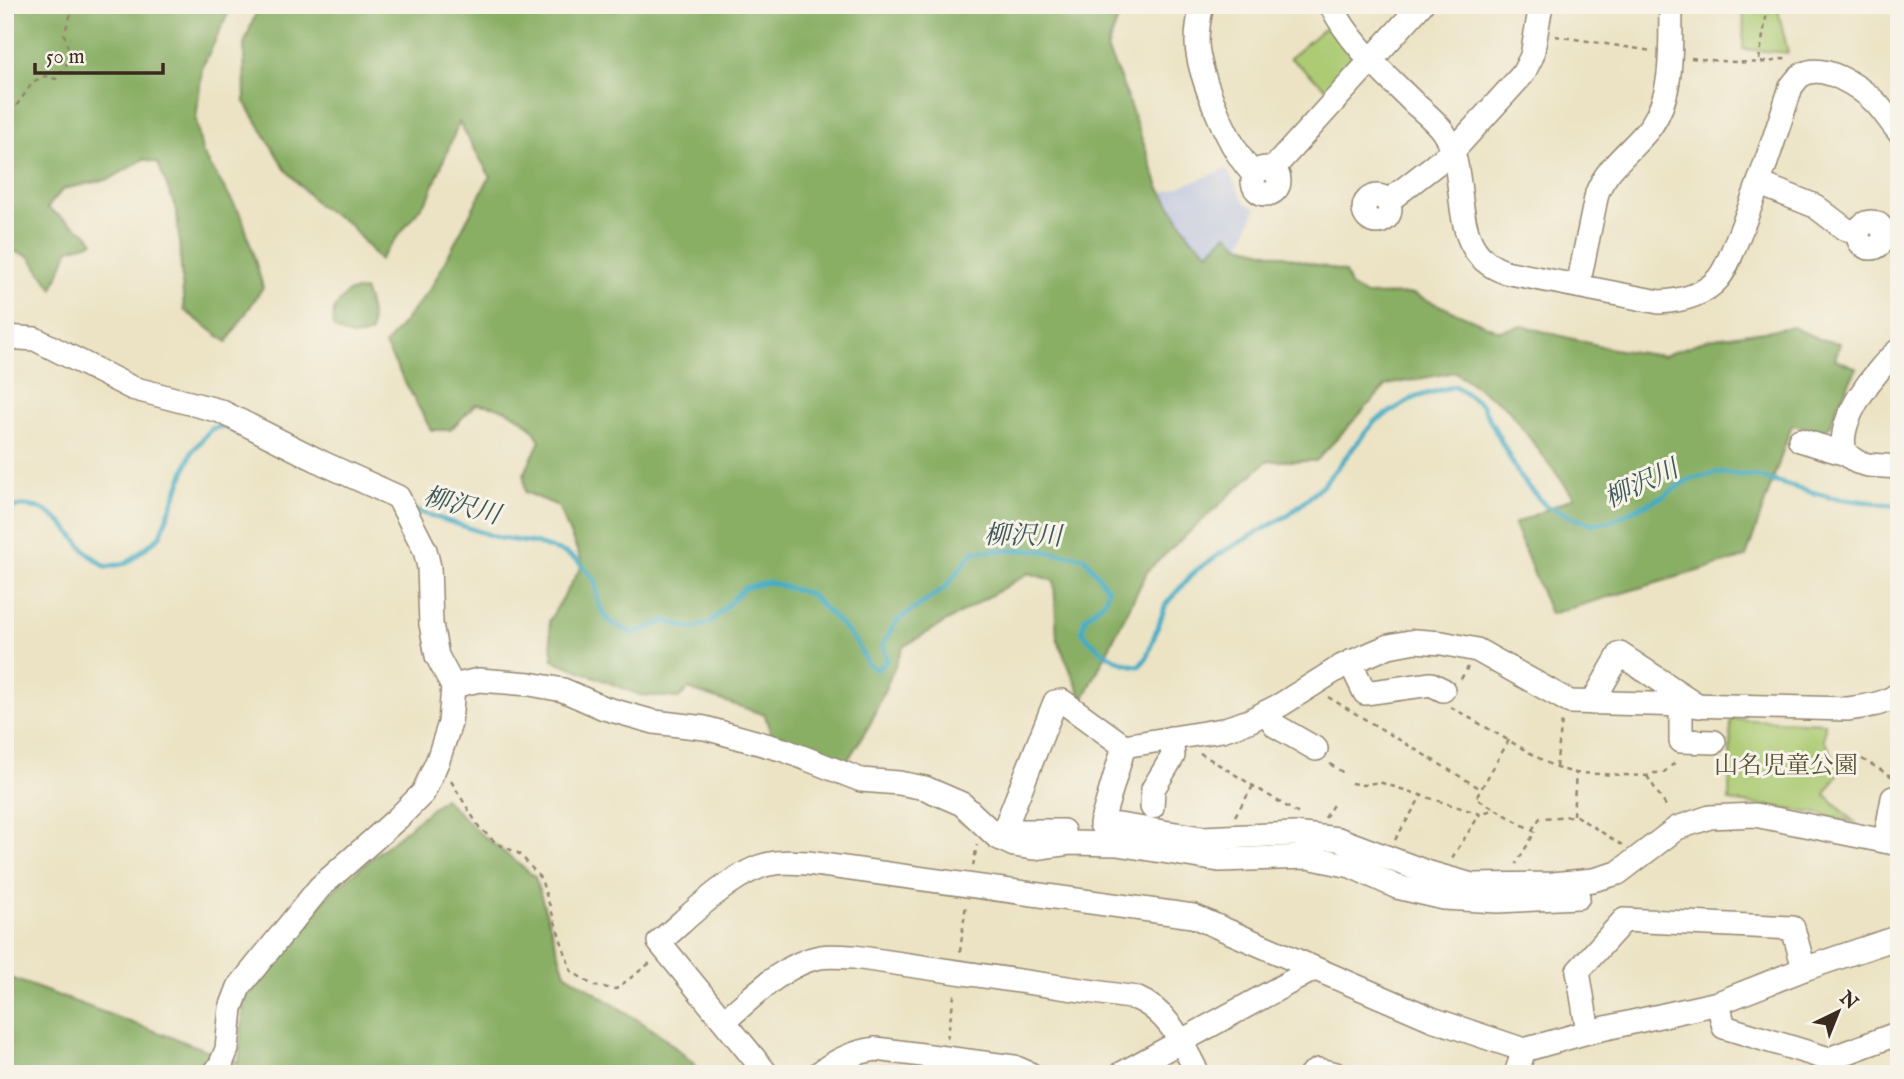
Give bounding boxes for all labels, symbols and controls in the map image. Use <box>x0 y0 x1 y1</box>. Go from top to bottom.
scale bar <box>35 32 163 76</box>
text: 50 m <box>46 44 85 71</box>
water label: 柳沢川 <box>1599 452 1687 516</box>
water label: 柳沢川 <box>420 480 506 533</box>
water label: 柳沢川 <box>984 519 1065 554</box>
park label: 山名児童公園 <box>1714 751 1858 782</box>
north arrow <box>1802 978 1872 1048</box>
text: N <box>1833 986 1863 1016</box>

